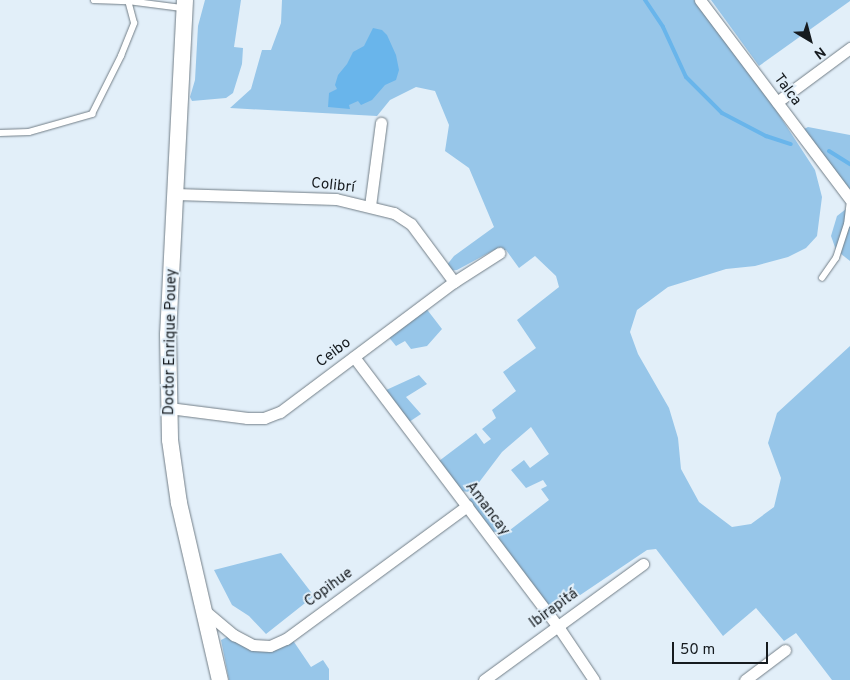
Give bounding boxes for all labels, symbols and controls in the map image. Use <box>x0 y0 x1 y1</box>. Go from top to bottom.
north arrow <box>785 15 835 65</box>
text: N <box>810 43 828 62</box>
street label: Talca <box>769 71 805 109</box>
street label: Colibrí <box>310 175 356 197</box>
street label: Doctor Enrique Pouey <box>161 269 181 415</box>
street label: Ceibo <box>313 334 355 372</box>
street label: Amancay <box>461 478 513 540</box>
street label: Copihue <box>301 564 357 612</box>
street label: Ibirapitá <box>526 585 582 633</box>
scale bar <box>675 632 771 664</box>
text: 50 m <box>680 641 715 660</box>

